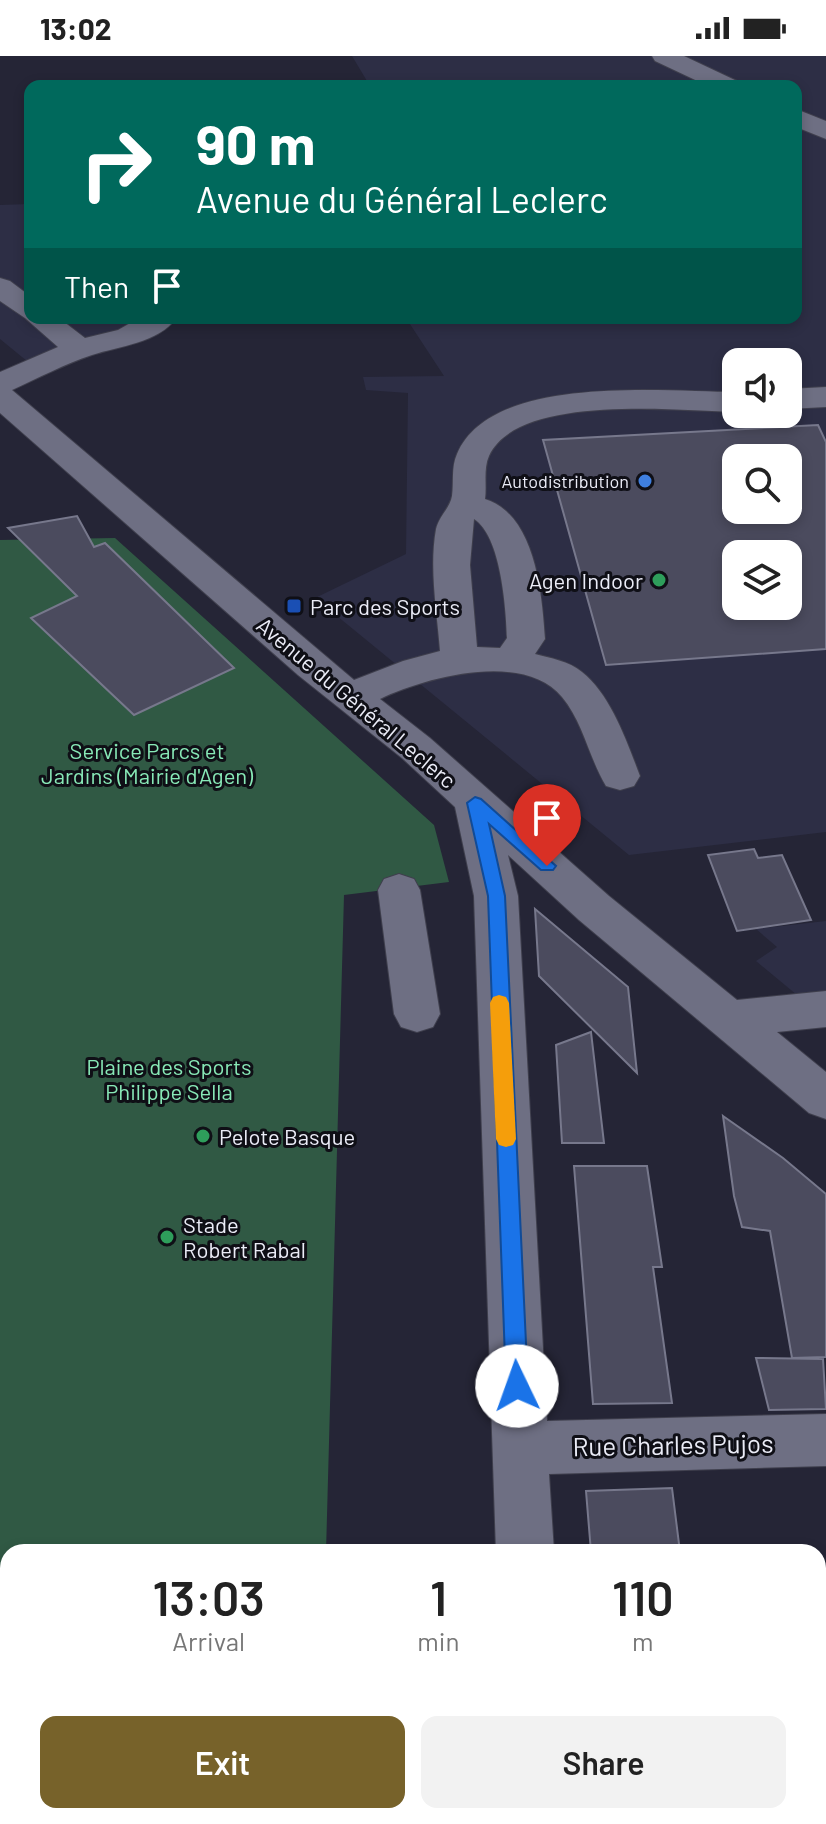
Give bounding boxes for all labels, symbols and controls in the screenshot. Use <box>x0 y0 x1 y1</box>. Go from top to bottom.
text: 13:02 <box>40 10 112 46</box>
text: 90 m <box>196 109 316 176</box>
icon: right <box>64 112 168 216</box>
text: Avenue du Général Leclerc <box>196 177 608 220</box>
icon: arrive <box>145 264 189 308</box>
text: Then <box>64 268 129 304</box>
map controls <box>722 348 802 620</box>
button: sound <box>722 348 802 428</box>
button: search <box>722 444 802 524</box>
place label: Autodistribution <box>501 470 629 492</box>
marker: Autodistribution <box>636 472 654 490</box>
button: layers <box>722 540 802 620</box>
place label: Agen Indoor <box>529 567 643 593</box>
marker: Agen Indoor <box>650 571 668 589</box>
place label: Parc des Sports <box>310 593 460 619</box>
marker: Parc des Sports <box>285 597 303 615</box>
street label: Avenue du Général Leclerc <box>252 611 462 793</box>
park label: Service Parcs et Jardins (Mairie d'Agen) <box>41 737 253 788</box>
pin <box>513 784 581 866</box>
icon: arrive <box>525 796 569 840</box>
park label: Plaine des Sports Philippe Sella <box>86 1053 252 1104</box>
place label: Pelote Basque <box>219 1123 355 1149</box>
marker: Pelote Basque <box>194 1127 212 1145</box>
place label: Stade Robert Rabal <box>183 1211 306 1262</box>
marker: Stade Robert Rabal <box>158 1228 176 1246</box>
position arrow <box>475 1344 559 1428</box>
street label: Rue Charles Pujos <box>572 1427 774 1461</box>
text: 13:03 <box>153 1568 265 1626</box>
text: 1 <box>430 1568 447 1626</box>
text: 110 <box>612 1568 673 1626</box>
text: Arrival <box>172 1625 245 1656</box>
text: min <box>417 1625 459 1656</box>
text: m <box>632 1625 653 1656</box>
button: Exit <box>40 1716 405 1808</box>
button: Share <box>421 1716 786 1808</box>

